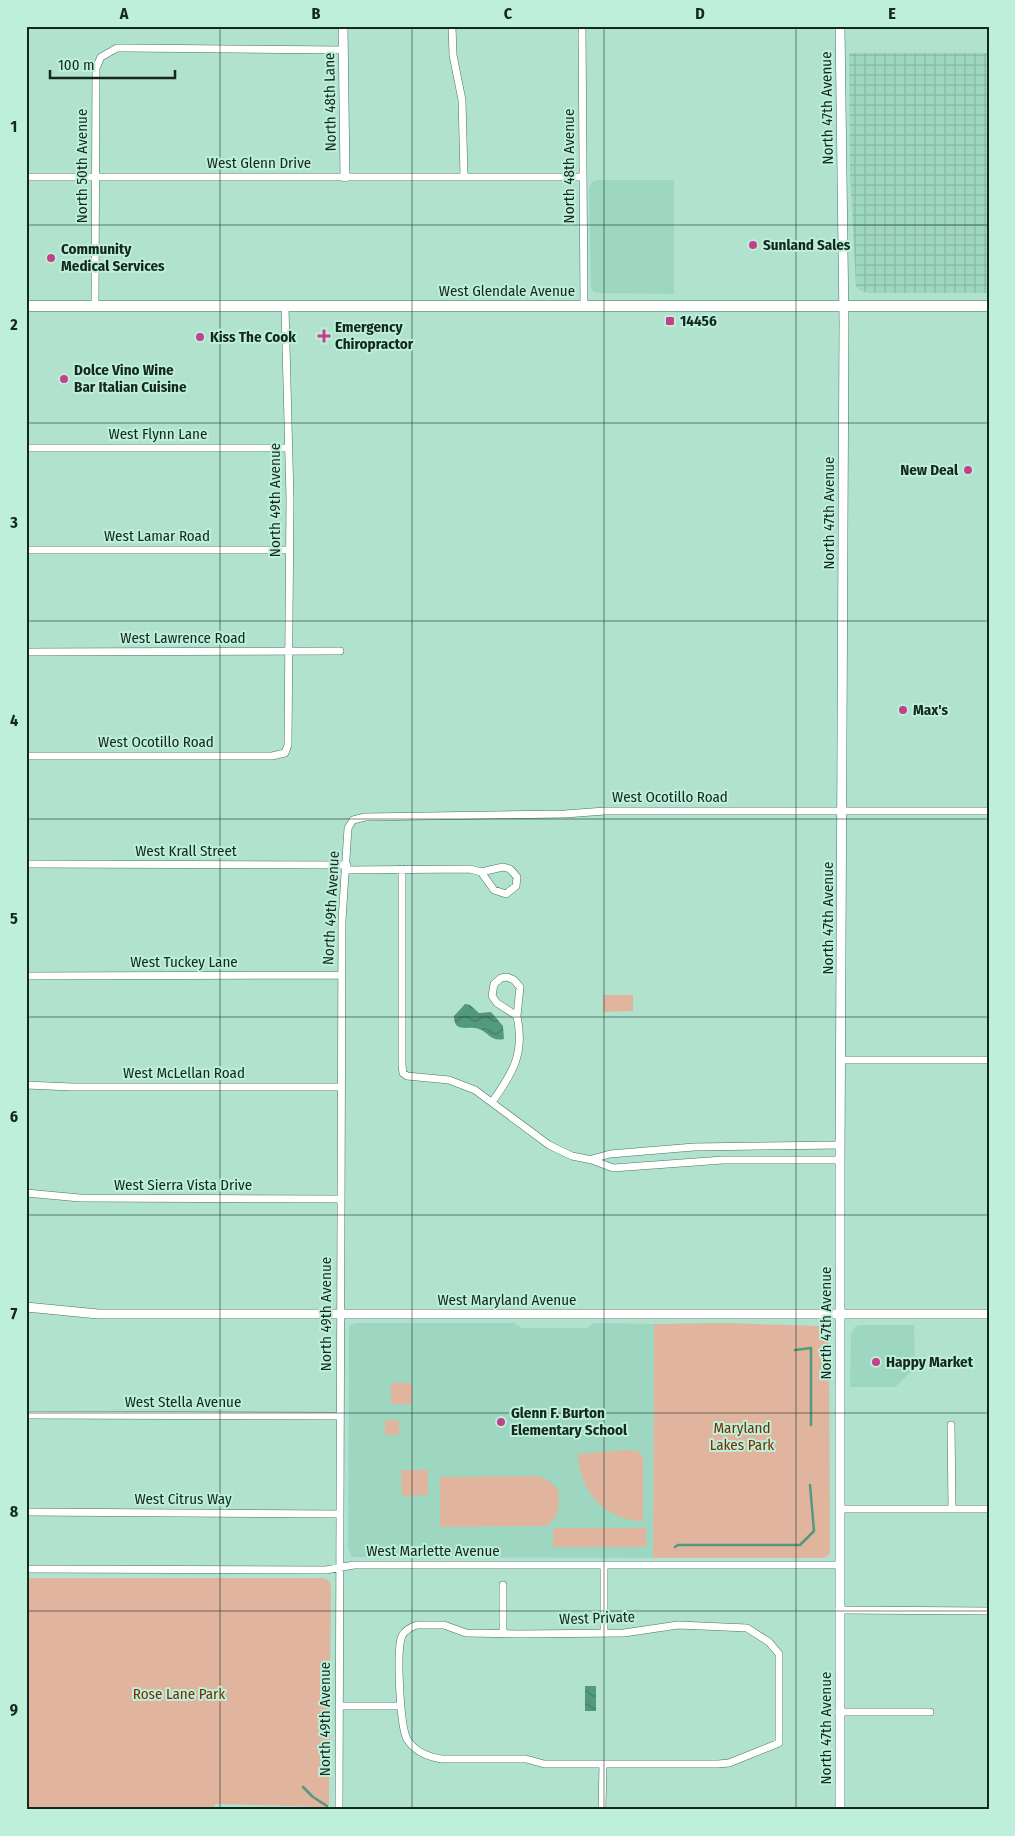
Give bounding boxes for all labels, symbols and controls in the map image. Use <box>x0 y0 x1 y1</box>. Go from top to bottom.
text: A <box>119 4 129 23</box>
text: B <box>312 4 321 23</box>
text: C <box>504 4 513 23</box>
text: D <box>695 4 705 23</box>
text: E <box>888 4 896 23</box>
scale bar <box>50 48 175 80</box>
street label: North 47th Avenue <box>817 51 837 165</box>
street label: North 48th Lane <box>320 52 340 152</box>
text: 100 m <box>58 56 95 74</box>
street label: North 50th Avenue <box>73 109 91 223</box>
street label: North 48th Avenue <box>560 109 578 223</box>
text: 1 <box>11 117 17 136</box>
street label: West Glenn Drive <box>207 154 311 172</box>
place label: Sunland Sales <box>763 236 851 254</box>
marker: Sunland Sales <box>747 239 759 251</box>
place label: Community Medical Services <box>61 240 165 275</box>
marker: Community Medical Services <box>45 252 57 264</box>
street label: West Glendale Avenue <box>439 282 575 300</box>
place label: 14456 <box>680 312 717 330</box>
text: 2 <box>9 315 18 334</box>
marker: 14456 <box>664 315 676 327</box>
place label: Emergency Chiropractor <box>335 318 414 353</box>
place label: Kiss The Cook <box>210 328 296 346</box>
marker: Emergency Chiropractor <box>317 329 331 343</box>
marker: Kiss The Cook <box>194 331 206 343</box>
place label: Dolce Vino Wine Bar Italian Cuisine <box>74 361 187 396</box>
marker: Dolce Vino Wine Bar Italian Cuisine <box>58 373 70 385</box>
street label: West Flynn Lane <box>109 425 207 443</box>
street label: North 49th Avenue <box>266 443 284 557</box>
street label: North 47th Avenue <box>820 456 838 570</box>
place label: New Deal <box>900 461 959 479</box>
marker: New Deal <box>962 464 974 476</box>
text: 3 <box>9 513 18 532</box>
street label: West Lamar Road <box>104 527 210 545</box>
street label: West Lawrence Road <box>120 629 246 647</box>
place label: Max's <box>913 701 949 719</box>
marker: Max's <box>897 704 909 716</box>
text: 4 <box>10 711 18 730</box>
street label: West Ocotillo Road <box>98 733 214 751</box>
street label: West Ocotillo Road <box>612 788 728 806</box>
street label: West Krall Street <box>135 842 237 860</box>
street label: North 49th Avenue <box>319 850 343 966</box>
street label: North 47th Avenue <box>819 861 837 975</box>
text: 5 <box>10 909 18 928</box>
street label: West Tuckey Lane <box>130 953 238 971</box>
street label: West McLellan Road <box>123 1064 245 1082</box>
text: 6 <box>10 1107 18 1126</box>
street label: West Sierra Vista Drive <box>114 1176 252 1194</box>
street label: North 49th Avenue <box>317 1257 335 1371</box>
street label: North 47th Avenue <box>817 1266 835 1380</box>
street label: West Maryland Avenue <box>437 1291 577 1309</box>
text: 7 <box>11 1304 18 1323</box>
place label: Happy Market <box>886 1353 974 1371</box>
marker: Happy Market <box>870 1356 882 1368</box>
street label: West Stella Avenue <box>125 1393 241 1411</box>
place label: Glenn F. Burton Elementary School <box>511 1404 628 1439</box>
marker: Glenn F. Burton Elementary School <box>495 1416 507 1428</box>
park label: Maryland Lakes Park <box>710 1419 774 1454</box>
street label: West Citrus Way <box>134 1490 232 1508</box>
text: 8 <box>10 1502 19 1521</box>
street label: West Marlette Avenue <box>366 1542 500 1560</box>
street label: West Private <box>559 1608 635 1628</box>
street label: North 49th Avenue <box>316 1662 334 1776</box>
street label: North 47th Avenue <box>817 1671 835 1785</box>
park label: Rose Lane Park <box>133 1685 225 1703</box>
text: 9 <box>10 1700 18 1719</box>

